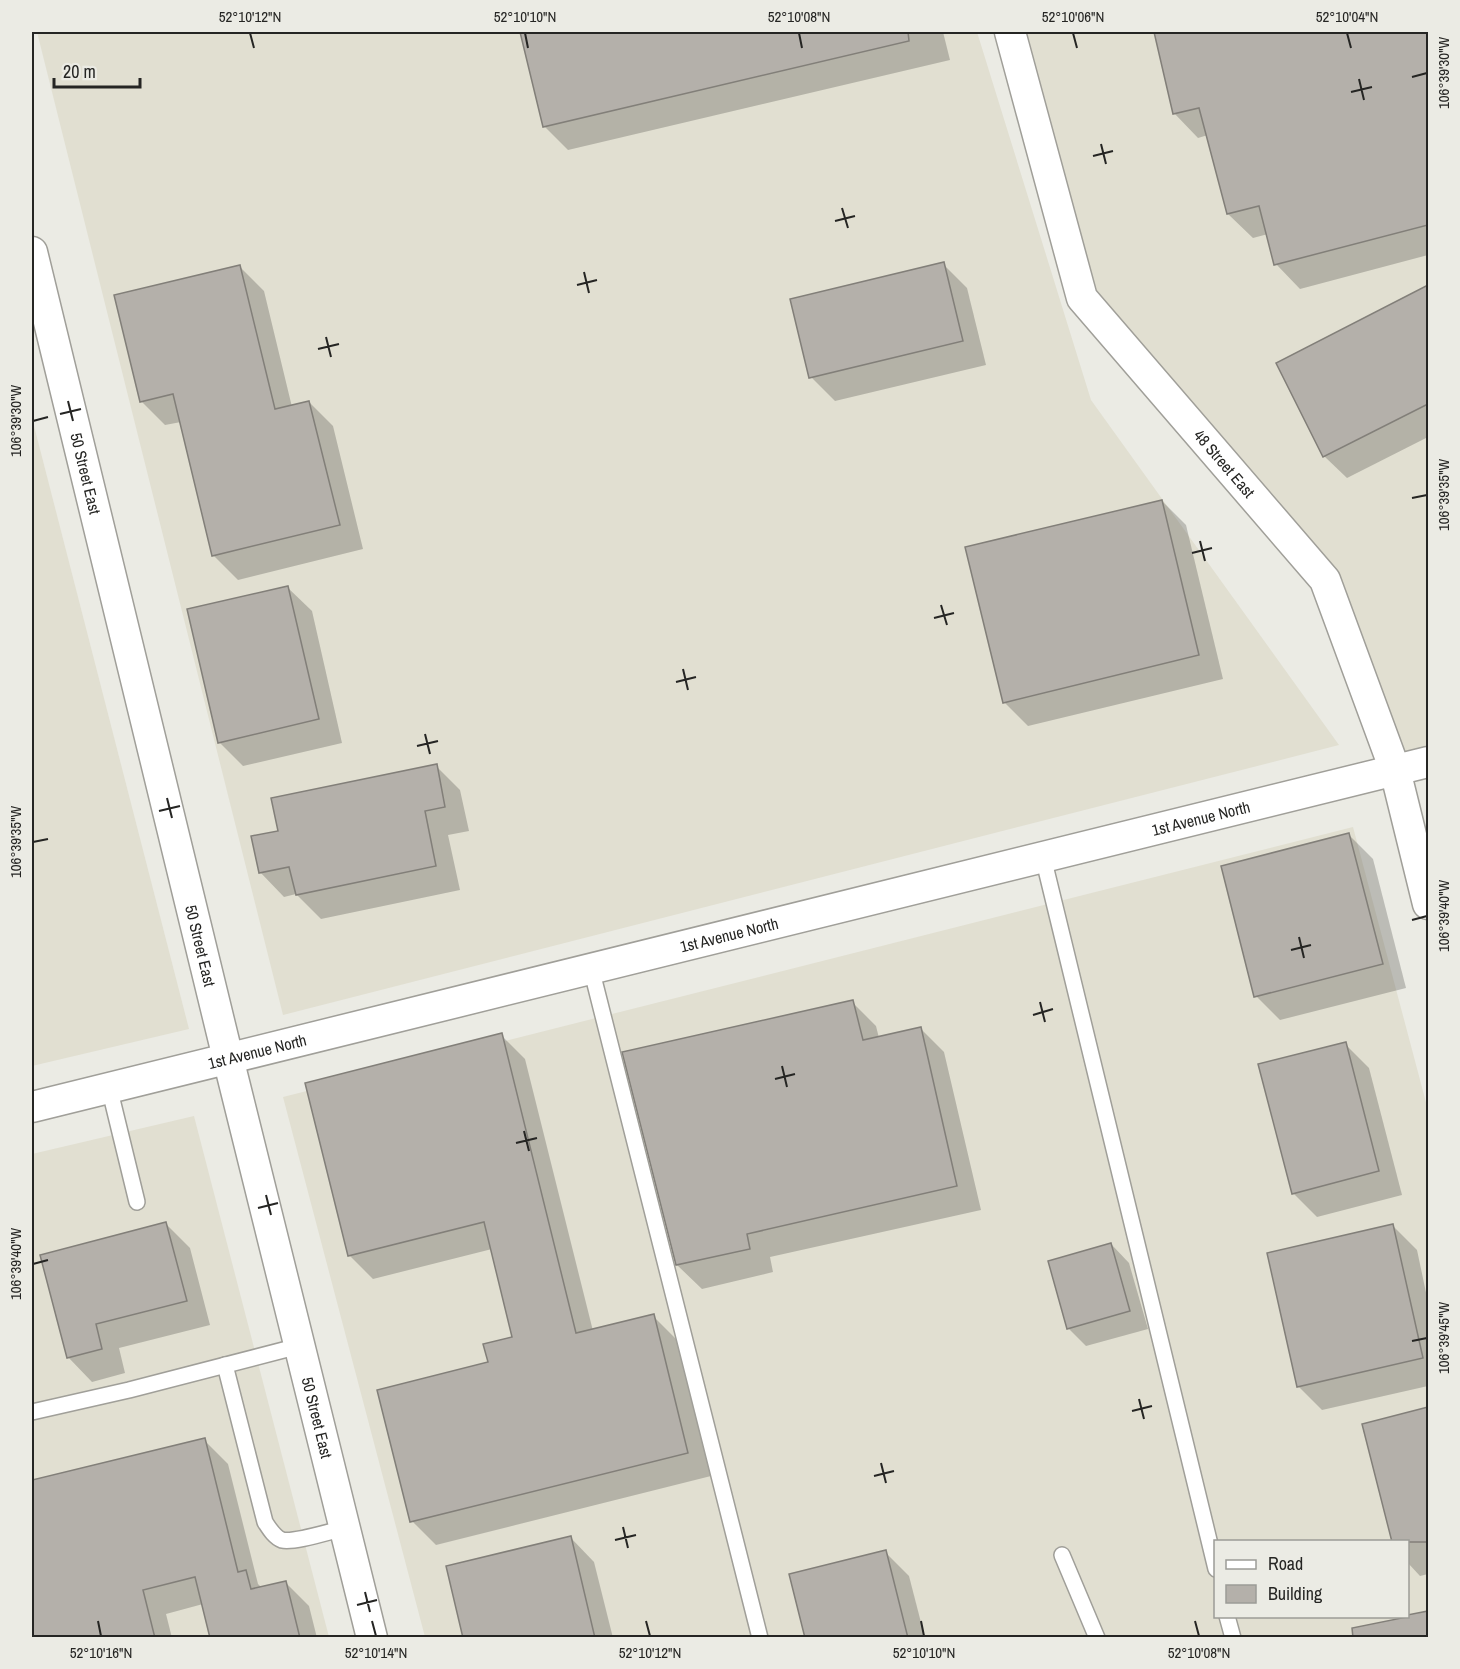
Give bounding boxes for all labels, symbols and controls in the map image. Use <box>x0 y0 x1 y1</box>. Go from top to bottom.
text: 52°10'12"N <box>219 6 281 27</box>
text: 52°10'10"N <box>494 6 556 27</box>
text: 52°10'08"N <box>768 6 830 27</box>
text: 52°10'06"N <box>1042 6 1104 27</box>
text: 52°10'04"N <box>1316 6 1378 27</box>
text: 106°39'30"W <box>1433 37 1454 109</box>
scale bar <box>54 51 140 89</box>
text: 20 m <box>63 59 96 84</box>
text: 106°39'30"W <box>5 385 26 457</box>
street label: 48 Street East <box>1189 425 1260 502</box>
street label: 50 Street East <box>65 431 106 517</box>
text: 106°39'35"W <box>1433 459 1454 531</box>
street label: 1st Avenue North <box>1149 795 1252 841</box>
text: 106°39'35"W <box>5 806 26 878</box>
text: 106°39'40"W <box>1433 880 1454 952</box>
street label: 50 Street East <box>180 903 221 989</box>
street label: 1st Avenue North <box>678 912 780 957</box>
street label: 1st Avenue North <box>206 1029 309 1074</box>
text: 106°39'40"W <box>5 1228 26 1300</box>
text: 106°39'45"W <box>1433 1302 1454 1374</box>
street label: 50 Street East <box>297 1375 338 1461</box>
legend <box>1214 1540 1409 1618</box>
text: Road <box>1268 1551 1303 1576</box>
text: Building <box>1268 1581 1323 1606</box>
text: 52°10'16"N <box>70 1642 132 1663</box>
text: 52°10'14"N <box>345 1642 407 1663</box>
text: 52°10'12"N <box>619 1642 681 1663</box>
text: 52°10'10"N <box>893 1642 955 1663</box>
text: 52°10'08"N <box>1168 1642 1230 1663</box>

